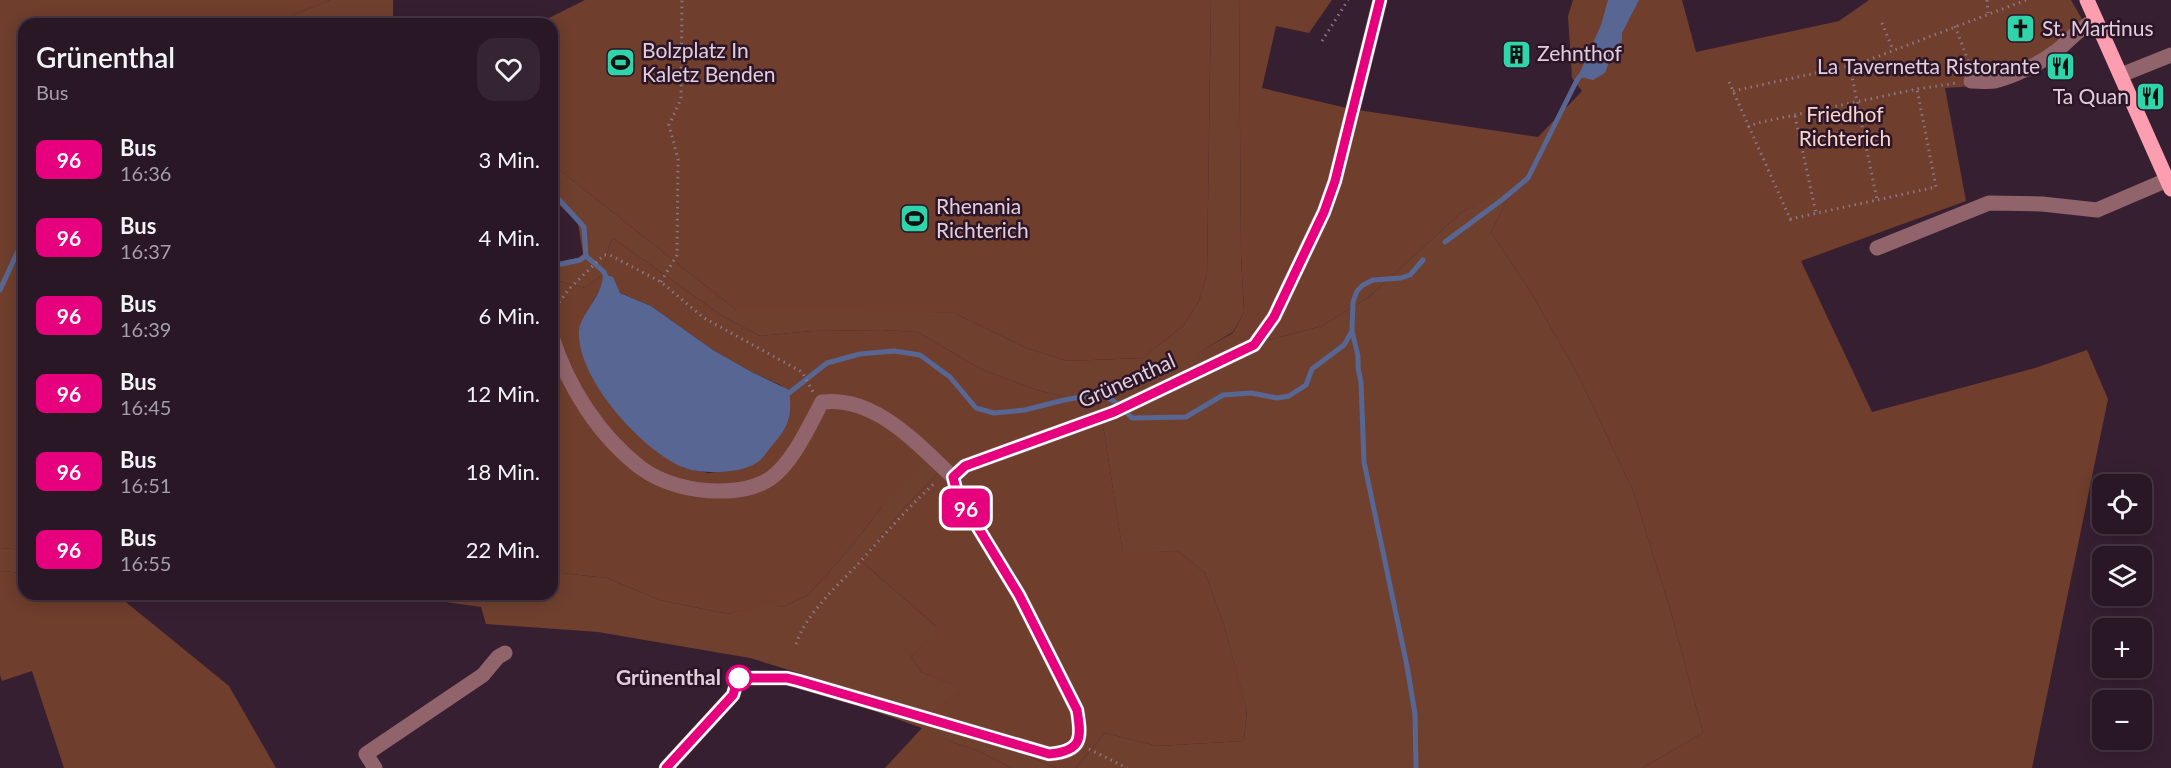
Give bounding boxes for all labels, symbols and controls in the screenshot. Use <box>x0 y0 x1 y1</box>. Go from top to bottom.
church icon: St. Martinus <box>2005 13 2037 45</box>
place label: St. Martinus <box>2042 15 2154 40</box>
place label: Bolzplatz In Kaletz Benden <box>642 37 775 86</box>
button: heart <box>477 38 540 101</box>
building icon: Zehnthof <box>1500 38 1532 70</box>
text: Grünenthal <box>36 40 175 74</box>
place label: Zehnthof <box>1537 40 1622 65</box>
sports icon: Bolzplatz In Kaletz Benden <box>605 47 637 79</box>
restaurant icon: La Tavernetta Ristorante <box>2045 51 2077 83</box>
place label: La Tavernetta Ristorante <box>1817 53 2040 78</box>
text: Bus <box>36 80 69 104</box>
restaurant icon: Ta Quan <box>2134 81 2166 113</box>
place label: Ta Quan <box>2053 83 2129 108</box>
park label: Friedhof Richterich <box>1799 101 1891 150</box>
text: Bus <box>120 134 156 161</box>
text: 3 Min. <box>479 146 540 173</box>
text: 96 <box>57 147 81 172</box>
text: 16:36 <box>120 161 171 185</box>
place label: Rhenania Richterich <box>936 193 1029 242</box>
sports icon: Rhenania Richterich <box>899 203 931 235</box>
text: Bus <box>120 212 156 239</box>
text: 4 Min. <box>479 224 540 251</box>
text: 96 <box>57 225 81 250</box>
text: 16:37 <box>120 239 171 263</box>
text: Bus <box>120 290 156 317</box>
text: 6 Min. <box>479 302 540 329</box>
text: 96 <box>57 303 81 328</box>
text: 16:39 <box>120 317 171 341</box>
street label: Grünenthal <box>1074 347 1179 412</box>
text: Bus <box>120 368 156 395</box>
text: 12 Min. <box>466 380 540 407</box>
text: 96 <box>57 381 81 406</box>
text: 16:45 <box>120 395 171 419</box>
text: Bus <box>120 446 156 473</box>
text: 18 Min. <box>466 458 540 485</box>
text: 96 <box>57 459 81 484</box>
text: 16:51 <box>120 473 171 497</box>
map controls <box>2092 474 2152 750</box>
button: locate <box>2092 474 2152 534</box>
line badge: 96 <box>939 488 993 528</box>
text: 96 <box>954 496 978 521</box>
text: Bus <box>120 524 156 551</box>
text: 22 Min. <box>466 536 540 563</box>
text: 96 <box>57 537 81 562</box>
button: layers <box>2092 546 2152 606</box>
text: 16:55 <box>120 551 171 575</box>
button: + <box>2092 618 2152 678</box>
place label: Grünenthal <box>616 664 721 689</box>
marker: Grünenthal <box>726 665 752 691</box>
button: − <box>2092 690 2152 750</box>

